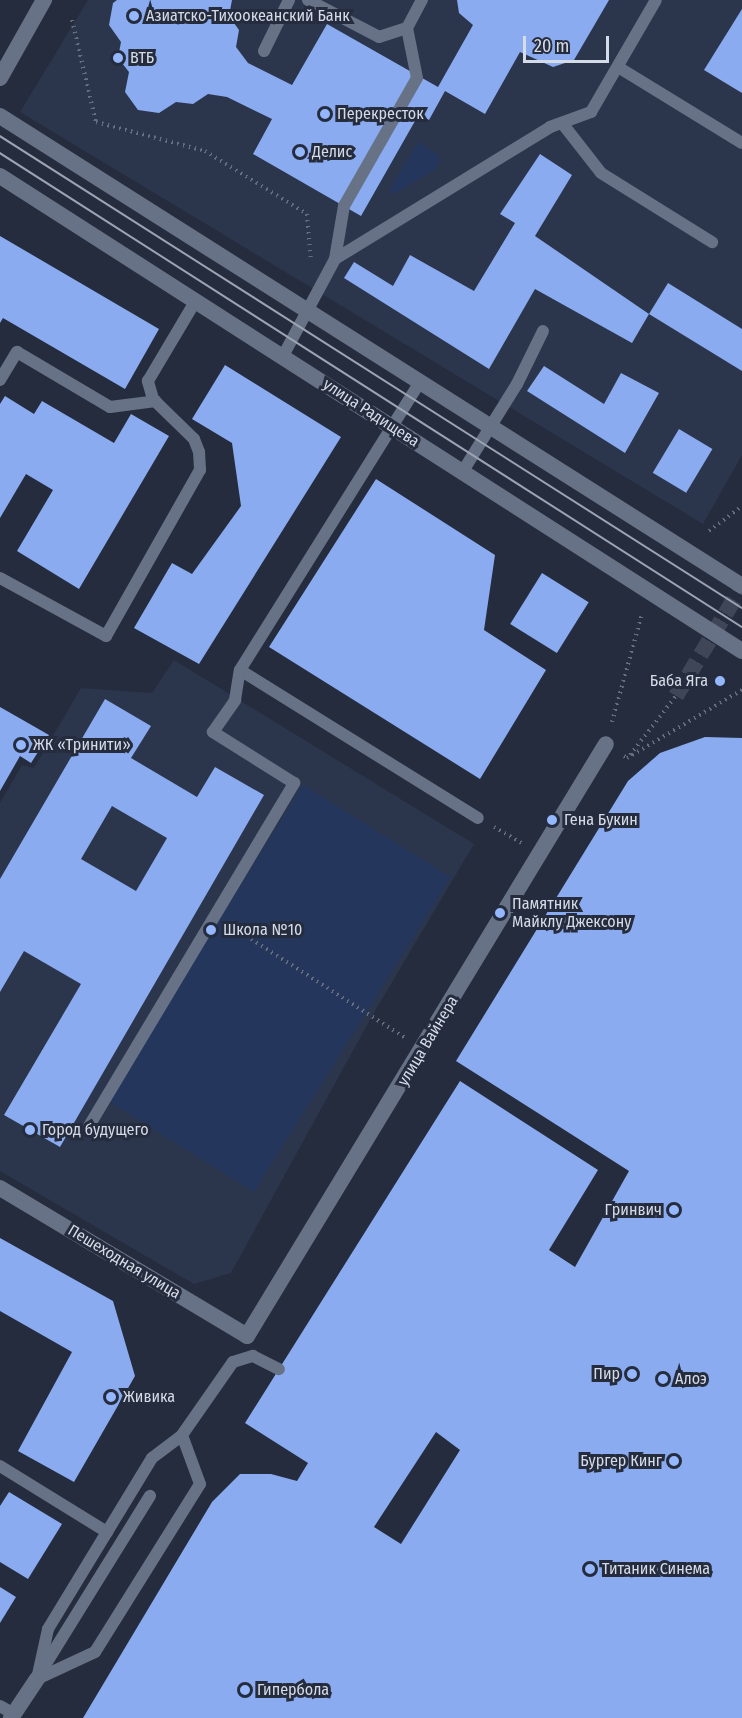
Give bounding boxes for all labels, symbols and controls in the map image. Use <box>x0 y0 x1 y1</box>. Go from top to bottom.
place label: Азиатско-Тихоокеанский Банк <box>146 6 350 26</box>
marker: Азиатско-Тихоокеанский Банк <box>127 9 141 23</box>
scale bar <box>526 24 612 62</box>
text: 20 m <box>534 35 569 57</box>
place label: ВТБ <box>130 48 154 68</box>
marker: ВТБ <box>111 51 125 65</box>
place label: Перекресток <box>337 104 424 124</box>
marker: Перекресток <box>318 107 332 121</box>
place label: Делис <box>312 142 352 162</box>
marker: Делис <box>293 145 307 159</box>
street label: улица Радищева <box>319 375 423 451</box>
place label: Баба Яга <box>650 671 708 691</box>
marker: Баба Яга <box>713 674 727 688</box>
place label: ЖК «Тринити» <box>33 735 131 755</box>
marker: ЖК «Тринити» <box>14 738 28 752</box>
place label: Гена Букин <box>564 810 638 830</box>
marker: Гена Букин <box>545 813 559 827</box>
place label: Памятник Майклу Джексону <box>512 894 631 932</box>
marker: Памятник Майклу Джексону <box>493 906 507 920</box>
place label: Школа №10 <box>223 920 302 940</box>
marker: Школа №10 <box>204 923 218 937</box>
street label: улица Вайнера <box>394 992 462 1090</box>
place label: Город будущего <box>42 1120 149 1140</box>
marker: Город будущего <box>23 1123 37 1137</box>
place label: Гринвич <box>604 1200 662 1220</box>
marker: Гринвич <box>667 1203 681 1217</box>
street label: Пешеходная улица <box>64 1221 184 1303</box>
place label: Пир <box>593 1364 620 1384</box>
marker: Пир <box>625 1367 639 1381</box>
place label: Алоэ <box>675 1369 707 1389</box>
marker: Алоэ <box>656 1372 670 1386</box>
place label: Живика <box>123 1387 175 1407</box>
marker: Живика <box>104 1390 118 1404</box>
place label: Бургер Кинг <box>580 1451 662 1471</box>
marker: Бургер Кинг <box>667 1454 681 1468</box>
place label: Титаник Синема <box>602 1559 710 1579</box>
marker: Титаник Синема <box>583 1562 597 1576</box>
place label: Гипербола <box>257 1680 329 1700</box>
marker: Гипербола <box>238 1683 252 1697</box>

